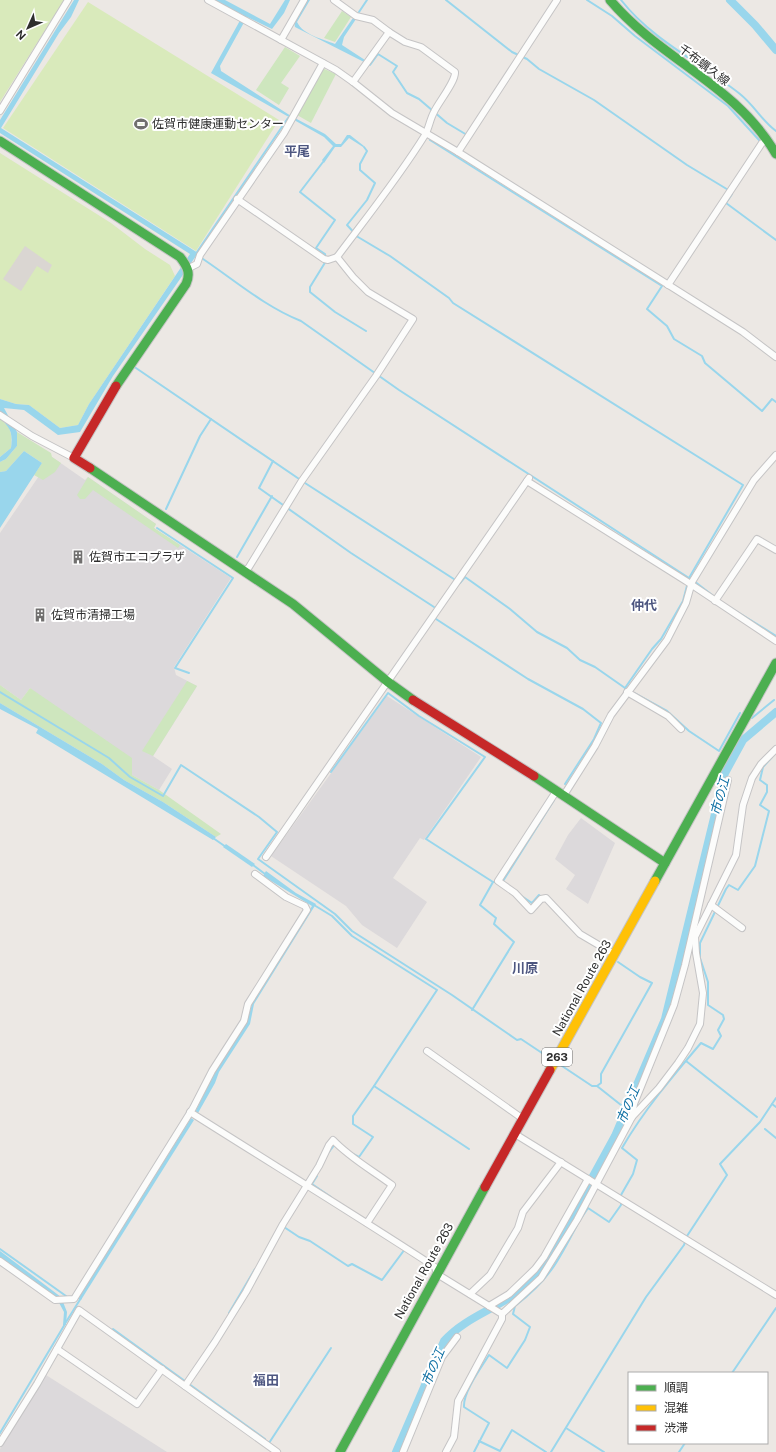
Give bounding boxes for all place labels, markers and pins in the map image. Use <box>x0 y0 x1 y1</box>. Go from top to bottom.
sports icon: 佐賀市健康運動センター <box>133 116 149 132</box>
place label: 佐賀市健康運動センター <box>152 117 284 131</box>
building icon: 佐賀市エコプラザ <box>70 549 86 565</box>
place label: 佐賀市エコプラザ <box>89 550 185 564</box>
building icon: 佐賀市清掃工場 <box>32 607 48 623</box>
place label: 佐賀市清掃工場 <box>51 608 135 622</box>

